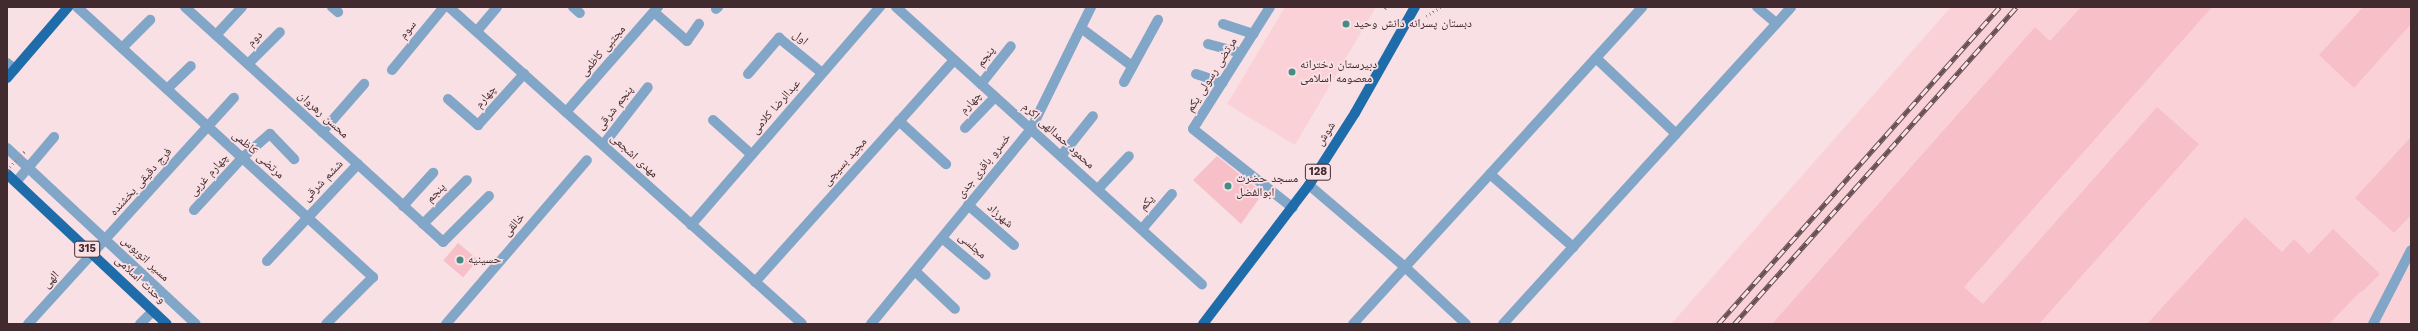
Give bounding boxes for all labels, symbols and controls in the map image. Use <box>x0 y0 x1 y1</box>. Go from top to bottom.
place label: دبستان پسرانه دانش وحید <box>1354 17 1472 31</box>
street label: سوم <box>396 18 420 42</box>
marker: دبستان پسرانه دانش وحید <box>1341 19 1351 29</box>
street label: مجتبی کاظمی <box>577 23 629 79</box>
street label: اول <box>789 27 811 49</box>
street label: دوم <box>244 28 266 50</box>
street label: مرتضی رسولی یکم <box>1183 35 1241 115</box>
street label: پنجم <box>974 44 998 70</box>
place label: دبیرستان دخترانه معصومه اسلامی <box>1300 58 1377 86</box>
marker: دبیرستان دخترانه معصومه اسلامی <box>1287 67 1297 77</box>
street label: عبدالرضا کلامی <box>748 77 804 137</box>
street label: چهارم <box>472 83 500 111</box>
street label: پنجم شرقی <box>593 83 637 133</box>
street label: محسن رهروان <box>295 88 351 142</box>
street label: چهارم <box>957 89 985 117</box>
street label: محمود حمدالهی اکرم <box>1019 100 1097 172</box>
street label: شوش <box>1313 119 1339 149</box>
street label: مرتضی کاظمی <box>229 128 287 182</box>
street label: مهدی اشجعی <box>607 131 661 181</box>
street label: خسرو باقری جدی <box>954 131 1014 201</box>
street label: مجید بسیجی <box>820 135 870 189</box>
street label: فرج دقیقی بخشنده <box>107 145 175 219</box>
street label: چهارم غربی <box>186 151 232 199</box>
street label: ششم شرقی <box>300 157 346 205</box>
road number: 128 <box>1304 163 1332 181</box>
place label: مسجد حضرت ابوالفضل <box>1236 172 1298 200</box>
street label: پنجم <box>423 180 449 206</box>
marker: مسجد حضرت ابوالفضل <box>1223 181 1233 191</box>
street label: یکم <box>1136 192 1158 214</box>
street label: شهرزاد <box>984 201 1016 231</box>
street label: خالقی <box>500 210 528 240</box>
street label: مجلسی <box>955 230 989 262</box>
street label: مسیر اتوبوس <box>118 233 172 285</box>
road number: 315 <box>74 240 100 258</box>
street label: وحدت اسلامی <box>112 253 168 307</box>
place label: حسینیه <box>468 253 501 267</box>
marker: حسینیه <box>455 255 465 265</box>
street label: الهی <box>40 268 62 292</box>

